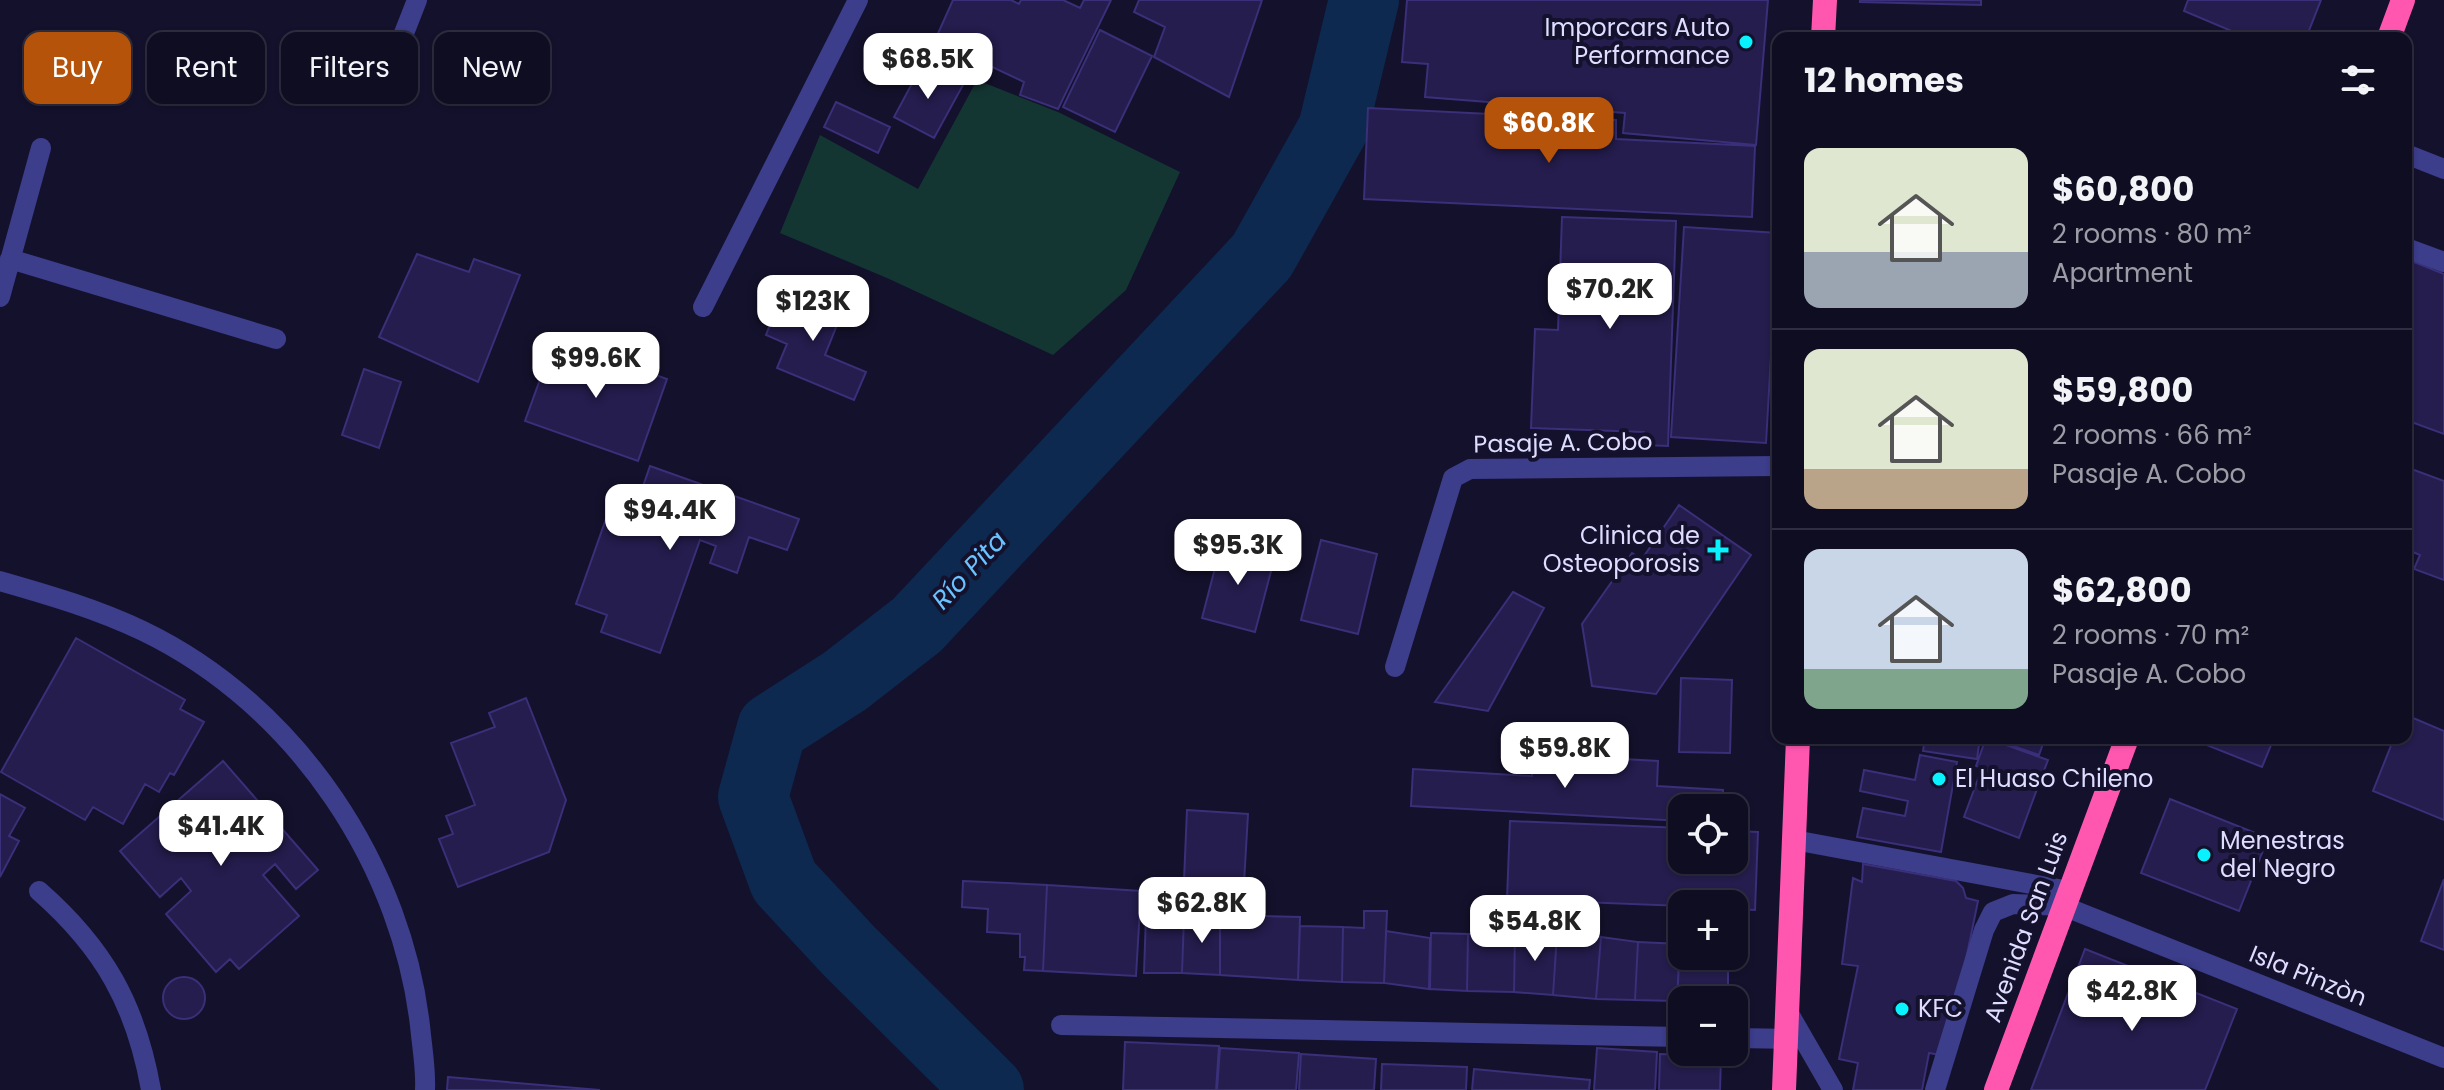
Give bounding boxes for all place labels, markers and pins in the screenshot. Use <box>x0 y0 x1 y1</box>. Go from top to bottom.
place label: Imporcars Auto Performance <box>1545 11 1730 72</box>
pin: $68.5K <box>863 33 993 101</box>
marker: Imporcars Auto Performance <box>1737 33 1755 51</box>
pin: $60.8K <box>1484 97 1614 165</box>
pin: $70.2K <box>1545 263 1675 331</box>
pin: $123K <box>757 275 869 343</box>
pin: $99.6K <box>531 332 661 400</box>
pin: $94.4K <box>605 484 735 552</box>
pin: $95.3K <box>1173 519 1303 587</box>
place label: Clinica de Osteoporosis <box>1543 519 1700 580</box>
marker: Clinica de Osteoporosis <box>1707 539 1729 561</box>
pin: $59.8K <box>1500 722 1630 790</box>
place label: El Huaso Chileno <box>1955 762 2153 795</box>
marker: El Huaso Chileno <box>1930 770 1948 788</box>
pin: $41.4K <box>156 800 286 868</box>
place label: Menestras del Negro <box>2220 824 2345 885</box>
marker: Menestras del Negro <box>2195 846 2213 864</box>
pin: $62.8K <box>1137 877 1267 945</box>
pin: $54.8K <box>1470 895 1600 963</box>
pin: $42.8K <box>2067 965 2197 1033</box>
place label: KFC <box>1918 992 1963 1025</box>
marker: KFC <box>1893 1000 1911 1018</box>

